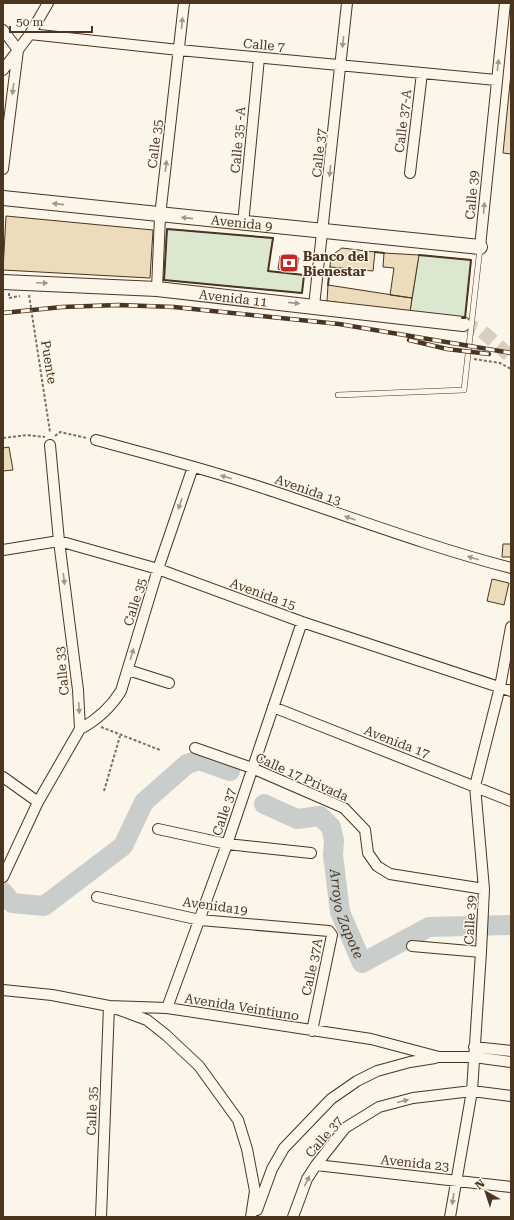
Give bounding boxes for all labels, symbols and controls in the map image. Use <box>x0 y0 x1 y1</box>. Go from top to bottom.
scale bar <box>10 8 92 34</box>
text: 50 m <box>16 15 43 29</box>
one-way arrow <box>179 17 185 29</box>
street label: Calle 7 <box>242 36 286 54</box>
one-way arrow <box>340 36 347 48</box>
one-way arrow <box>494 59 501 71</box>
one-way arrow <box>10 83 16 95</box>
street label: Calle 37-A <box>392 88 414 154</box>
street label: Calle 35 -A <box>228 106 248 174</box>
street label: Calle 35 <box>145 119 165 169</box>
street label: Calle 37 <box>309 128 329 178</box>
one-way arrow <box>163 160 169 172</box>
one-way arrow <box>327 165 333 177</box>
street label: Calle 39 <box>462 170 482 220</box>
one-way arrow <box>52 201 64 208</box>
one-way arrow <box>480 202 487 214</box>
street label: Avenida 9 <box>210 212 273 233</box>
one-way arrow <box>181 215 193 222</box>
place label: Banco del Bienestar <box>303 249 369 279</box>
bank icon: Banco del Bienestar <box>278 252 300 274</box>
one-way arrow <box>36 280 48 287</box>
street label: Avenida 11 <box>198 286 268 309</box>
one-way arrow <box>288 300 300 307</box>
street label: Puente <box>38 339 60 385</box>
street label: Avenida 13 <box>273 472 343 508</box>
one-way arrow <box>220 474 232 480</box>
one-way arrow <box>177 499 183 511</box>
one-way arrow <box>343 514 355 520</box>
one-way arrow <box>467 555 479 561</box>
one-way arrow <box>61 573 67 585</box>
street label: Avenida 15 <box>228 575 298 613</box>
street label: Calle 35 <box>121 576 149 628</box>
street label: Calle 33 <box>52 646 72 696</box>
one-way arrow <box>129 648 135 660</box>
one-way arrow <box>76 702 82 715</box>
street label: Avenida 17 <box>362 723 432 761</box>
street label: Calle 17 Privada <box>253 750 351 804</box>
street label: Calle 37 <box>209 786 239 838</box>
water label: Arroyo Zapote <box>327 867 367 961</box>
street label: Avenida19 <box>181 894 249 918</box>
street label: Calle 39 <box>461 895 479 945</box>
street label: Calle 37A <box>299 937 325 997</box>
street label: Avenida Veintiuno <box>184 991 300 1023</box>
street label: Calle 35 <box>84 1086 100 1136</box>
one-way arrow <box>397 1097 409 1103</box>
street label: Calle 37 <box>302 1113 346 1161</box>
street label: Avenida 23 <box>380 1152 450 1174</box>
north arrow <box>466 1172 506 1212</box>
one-way arrow <box>304 1175 310 1186</box>
text: N <box>473 1177 488 1192</box>
one-way arrow <box>450 1193 456 1205</box>

